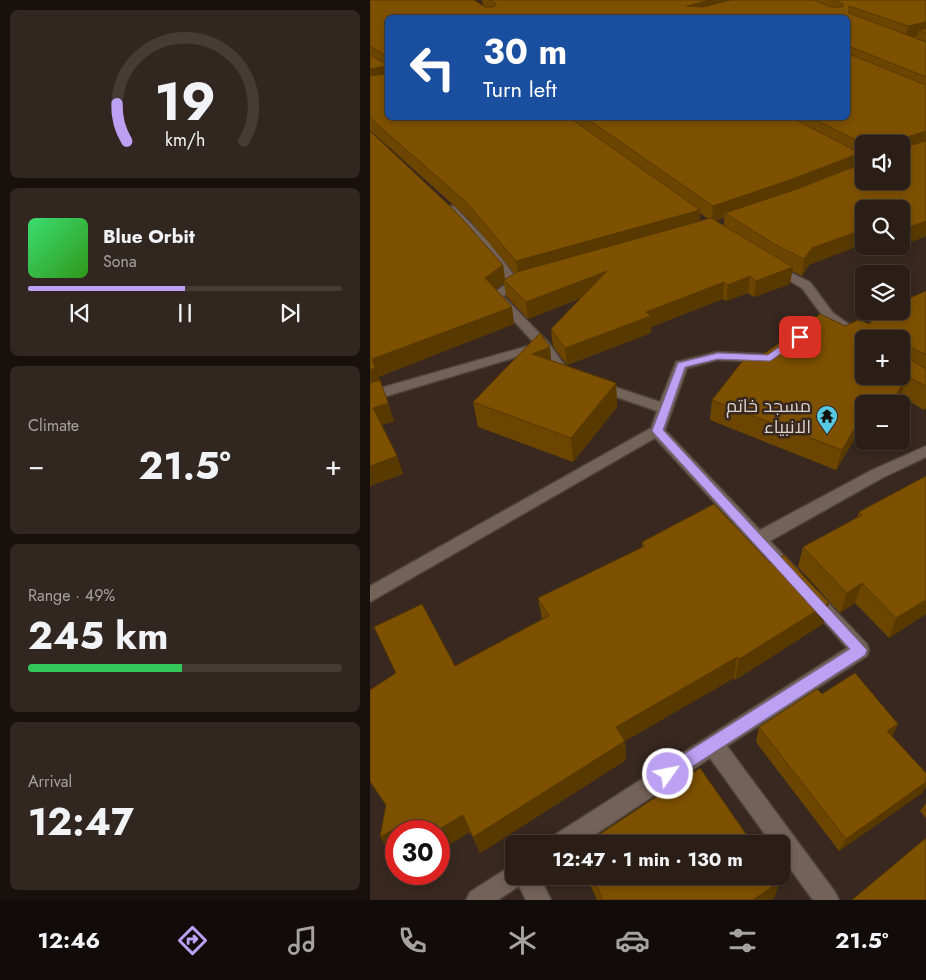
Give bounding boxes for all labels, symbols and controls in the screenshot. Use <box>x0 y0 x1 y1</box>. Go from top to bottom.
text: 30 m <box>483 27 567 77</box>
icon: left <box>400 35 465 100</box>
text: 19 <box>154 64 216 140</box>
text: Turn left <box>483 73 557 105</box>
text: km/h <box>165 127 205 153</box>
map controls <box>855 135 910 450</box>
button: sound <box>855 135 910 190</box>
button: search <box>855 200 910 255</box>
text: Blue Orbit <box>103 223 195 250</box>
text: Sona <box>103 250 137 273</box>
button: layers <box>855 265 910 320</box>
icon: previous <box>66 299 94 327</box>
icon: pause <box>171 299 199 327</box>
icon: next <box>276 299 304 327</box>
pin <box>779 316 821 358</box>
icon: arrive <box>786 323 814 351</box>
button: + <box>855 330 910 385</box>
place label: مسجد خاتم الانبياء <box>726 393 811 440</box>
button: − <box>855 395 910 450</box>
temple icon: مسجد خاتم الانبياء <box>815 404 839 435</box>
text: Climate <box>28 414 79 437</box>
text: 21.5° <box>138 438 231 493</box>
text: − <box>28 445 45 486</box>
text: + <box>325 445 342 486</box>
text: Range · 49% <box>28 584 115 607</box>
text: 245 km <box>28 608 168 663</box>
position arrow <box>641 747 693 799</box>
text: Arrival <box>28 770 72 793</box>
text: 12:47 <box>28 794 134 849</box>
speed limit sign: 30 <box>385 820 450 885</box>
text: 12:47 · 1 min · 130 m <box>552 846 743 873</box>
icon: directions <box>175 923 210 958</box>
icon: music <box>285 923 320 958</box>
icon: phone <box>395 923 430 958</box>
icon: climate <box>505 923 540 958</box>
icon: car <box>615 923 650 958</box>
icon: filters <box>725 923 760 958</box>
text: 12:46 <box>37 924 100 956</box>
text: 21.5° <box>835 924 889 956</box>

